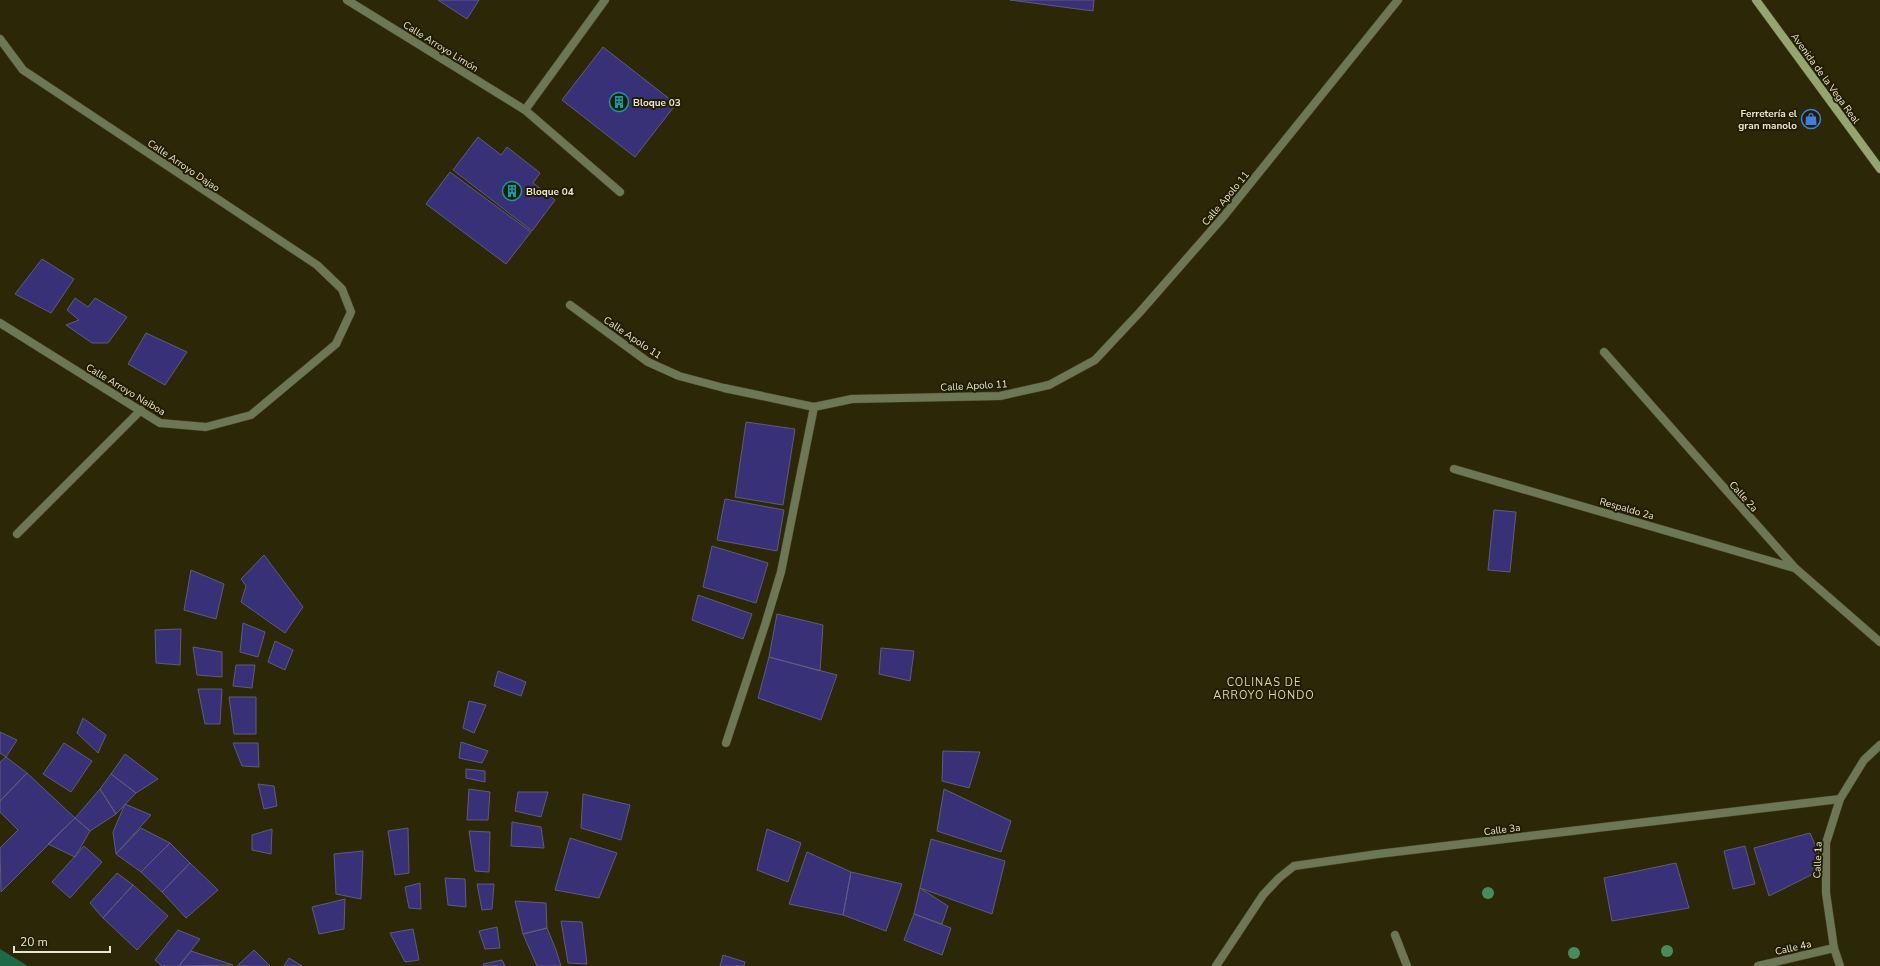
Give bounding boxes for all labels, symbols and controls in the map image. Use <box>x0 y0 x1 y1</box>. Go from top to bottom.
street label: Calle Arroyo Limón <box>400 18 481 76</box>
street label: Avenida de la Vega Real <box>1787 30 1863 127</box>
building icon: Bloque 03 <box>608 91 630 113</box>
place label: Bloque 03 <box>633 96 681 110</box>
place label: Ferretería el gran manolo <box>1738 107 1798 133</box>
shop icon: Ferretería el gran manolo <box>1800 108 1822 130</box>
street label: Calle Arroyo Dajao <box>144 136 223 196</box>
street label: Calle Apolo 11 <box>1199 168 1253 229</box>
building icon: Bloque 04 <box>501 180 523 202</box>
place label: Bloque 04 <box>526 185 574 199</box>
street label: Calle Apolo 11 <box>601 313 664 362</box>
street label: Calle Arroyo Naiboa <box>83 361 168 419</box>
street label: Calle Apolo 11 <box>940 377 1008 395</box>
street label: Calle 2a <box>1726 478 1761 515</box>
street label: Respaldo 2a <box>1598 495 1656 523</box>
district label: COLINAS DE ARROYO HONDO <box>1213 675 1315 703</box>
street label: Calle 3a <box>1483 821 1521 839</box>
street label: Calle 1a <box>1810 841 1826 879</box>
scale bar <box>14 928 110 954</box>
text: 20 m <box>20 934 48 950</box>
street label: Calle 4a <box>1774 937 1813 959</box>

